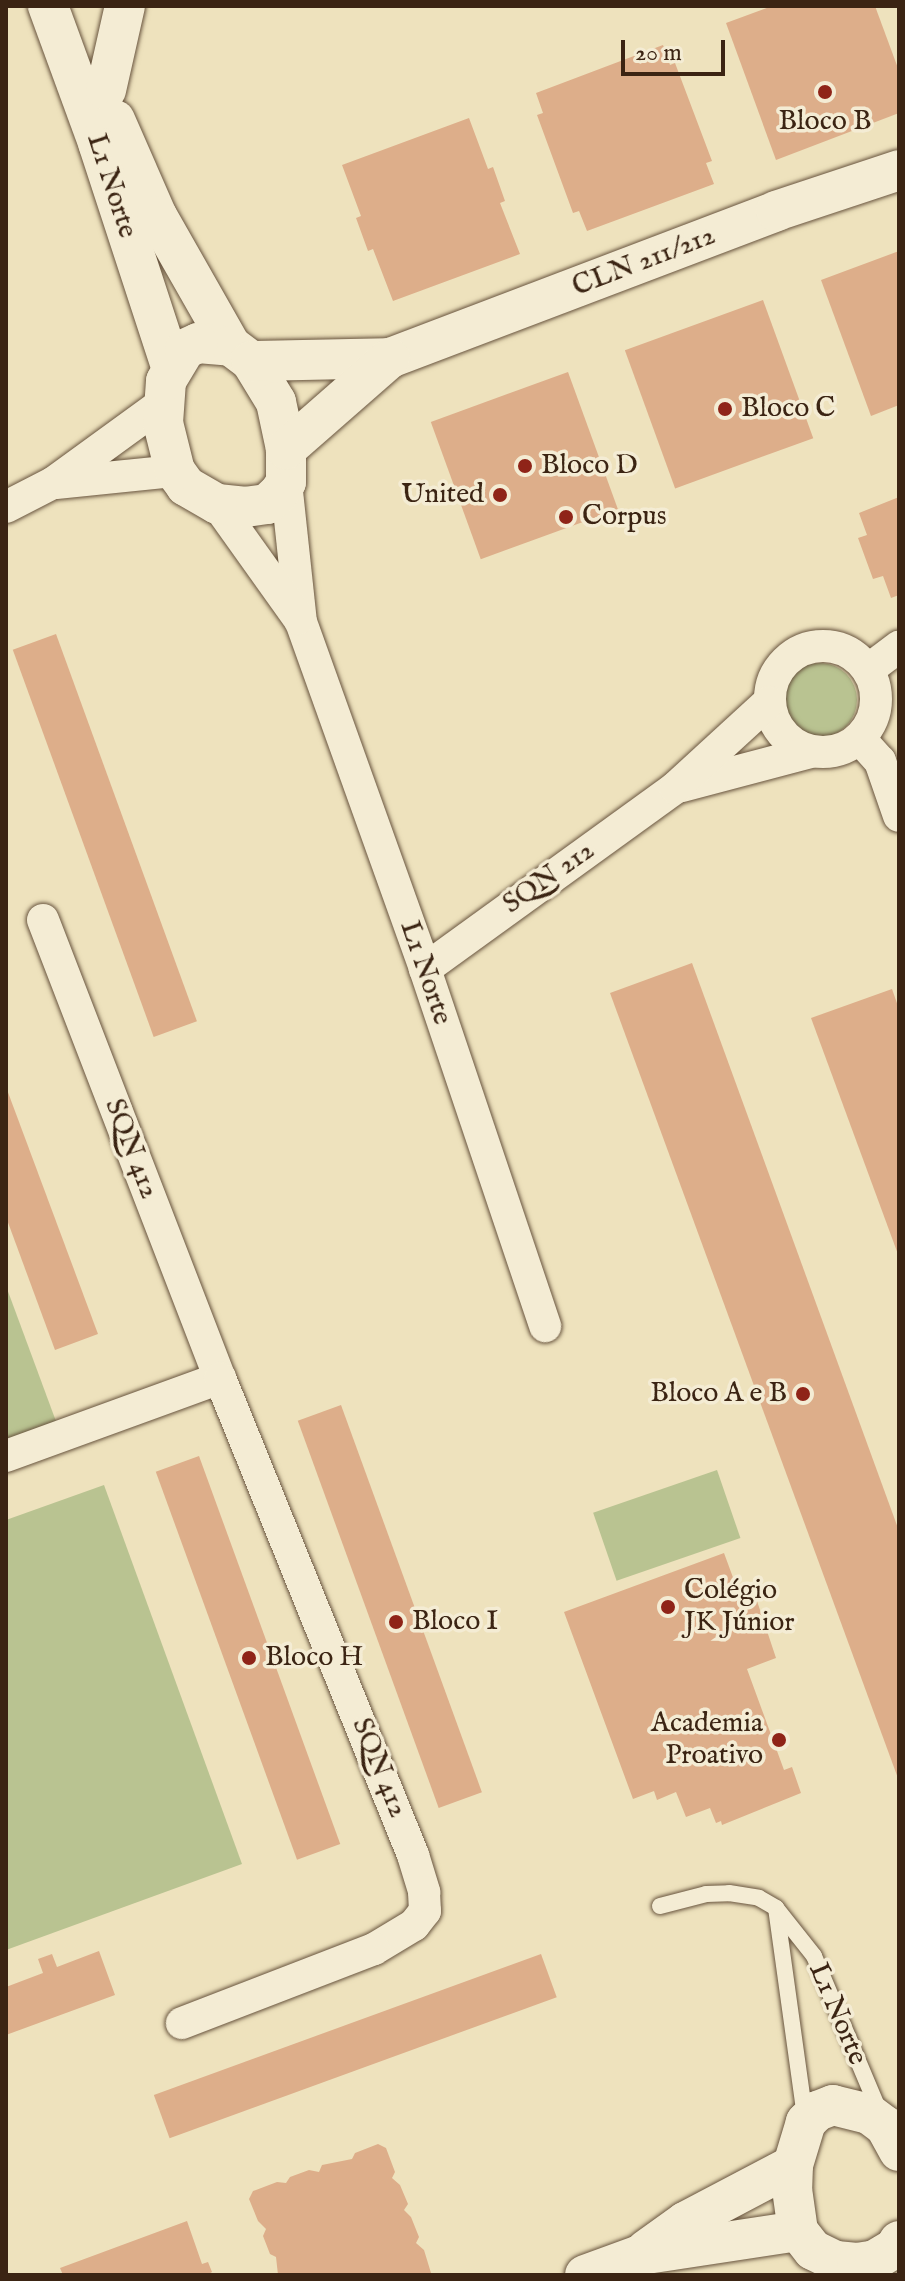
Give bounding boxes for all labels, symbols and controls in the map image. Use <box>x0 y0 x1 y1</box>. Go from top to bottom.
scale bar <box>625 24 729 74</box>
text: 20 m <box>635 38 682 69</box>
marker: Bloco B <box>816 83 834 101</box>
place label: Bloco B <box>779 105 871 139</box>
street label: L1 Norte <box>78 130 144 242</box>
street label: CLN 211/212 <box>568 219 720 305</box>
place label: Bloco C <box>741 392 835 426</box>
marker: Bloco C <box>716 400 734 418</box>
place label: Bloco D <box>541 449 638 483</box>
marker: Bloco D <box>516 457 534 475</box>
place label: United <box>401 478 484 512</box>
marker: United <box>491 486 509 504</box>
place label: Corpus <box>582 500 667 534</box>
marker: Corpus <box>557 508 575 526</box>
street label: SQN 212 <box>497 834 601 922</box>
street label: L1 Norte <box>392 917 458 1029</box>
street label: SQN 412 <box>97 1094 165 1204</box>
place label: Bloco A e B <box>650 1377 787 1411</box>
marker: Bloco A e B <box>794 1385 812 1403</box>
place label: Colégio JK Júnior <box>684 1574 795 1640</box>
marker: Colégio JK Júnior <box>659 1598 677 1616</box>
place label: Bloco I <box>412 1605 498 1639</box>
marker: Bloco I <box>387 1613 405 1631</box>
place label: Bloco H <box>265 1641 363 1675</box>
marker: Bloco H <box>240 1649 258 1667</box>
place label: Academia Proativo <box>651 1707 763 1773</box>
street label: SQN 412 <box>344 1713 414 1823</box>
marker: Academia Proativo <box>770 1731 788 1749</box>
street label: L1 Norte <box>801 1958 873 2070</box>

